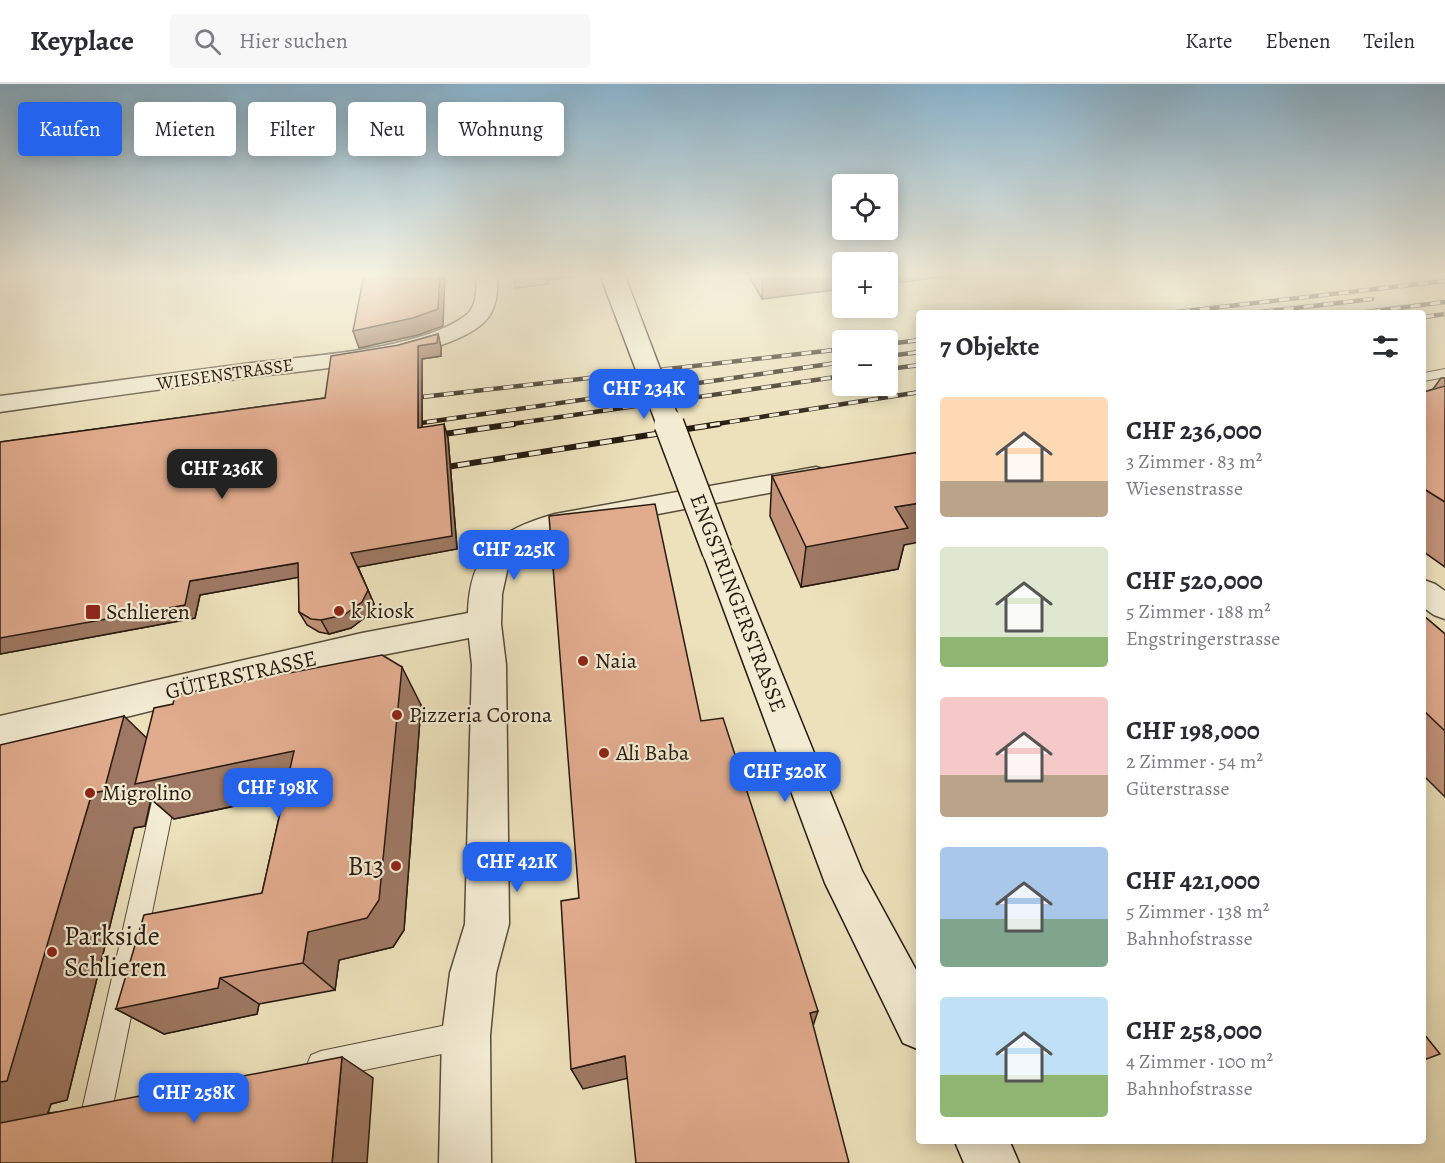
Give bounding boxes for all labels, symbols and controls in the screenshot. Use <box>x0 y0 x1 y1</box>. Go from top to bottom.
search box <box>170 14 590 68</box>
text: Keyplace <box>30 22 134 60</box>
icon: search <box>191 25 224 58</box>
text: Hier suchen <box>239 26 348 56</box>
text: Karte <box>1185 27 1233 55</box>
text: Ebenen <box>1266 27 1330 55</box>
text: Teilen <box>1363 27 1415 55</box>
chip: Kaufen <box>18 102 122 156</box>
chip: Mieten <box>134 102 236 156</box>
chip: Filter <box>248 102 336 156</box>
chip: Neu <box>348 102 426 156</box>
chip: Wohnung <box>438 102 564 156</box>
map controls <box>832 174 898 396</box>
button: locate <box>832 174 898 240</box>
button: + <box>832 252 898 318</box>
text: 7 Objekte <box>940 329 1040 364</box>
button: − <box>832 330 898 396</box>
icon: filters <box>1369 330 1402 363</box>
street label: WIESENSTRASSE <box>154 353 295 396</box>
pin: CHF 234K <box>582 369 706 420</box>
text: CHF 234K <box>603 375 685 402</box>
text: CHF 236,000 <box>1126 413 1262 448</box>
icon: home <box>988 421 1060 493</box>
text: 3 Zimmer · 83 m² <box>1126 448 1262 475</box>
pin: CHF 236K <box>160 449 284 500</box>
text: CHF 236K <box>181 455 263 482</box>
text: Wiesenstrasse <box>1126 475 1243 502</box>
street label: ENGSTRINGERSTRASSE <box>682 489 794 717</box>
pin: CHF 225K <box>452 530 576 581</box>
text: CHF 225K <box>473 536 555 563</box>
text: CHF 520,000 <box>1126 563 1263 598</box>
icon: home <box>988 571 1060 643</box>
place label: k kiosk <box>351 596 414 626</box>
place label: Schlieren <box>106 597 190 627</box>
text: 5 Zimmer · 188 m² <box>1126 598 1271 625</box>
marker: Schlieren <box>84 603 102 621</box>
marker: k kiosk <box>332 604 346 618</box>
text: Engstringerstrasse <box>1126 625 1280 652</box>
street label: GÜTERSTRASSE <box>162 643 320 707</box>
place label: Naia <box>595 646 638 676</box>
marker: Naia <box>576 654 590 668</box>
place label: Pizzeria Corona <box>409 700 553 730</box>
marker: Pizzeria Corona <box>390 708 404 722</box>
text: CHF 198,000 <box>1126 713 1260 748</box>
icon: home <box>988 721 1060 793</box>
place label: Ali Baba <box>615 738 690 768</box>
marker: Ali Baba <box>597 746 611 760</box>
text: 2 Zimmer · 54 m² <box>1126 748 1263 775</box>
pin: CHF 520K <box>723 752 847 803</box>
text: CHF 520K <box>744 758 826 785</box>
pin: CHF 198K <box>216 768 340 819</box>
text: CHF 198K <box>238 774 318 801</box>
text: Güterstrasse <box>1126 775 1229 802</box>
place label: Migrolino <box>102 778 191 808</box>
marker: Migrolino <box>83 786 97 800</box>
pin: CHF 421K <box>455 842 579 893</box>
place label: B13 <box>347 848 384 884</box>
text: CHF 421K <box>477 848 557 875</box>
marker: B13 <box>389 859 403 873</box>
text: CHF 421,000 <box>1126 863 1260 898</box>
icon: home <box>988 871 1060 943</box>
text: 5 Zimmer · 138 m² <box>1126 898 1269 925</box>
place label: Parkside Schlieren <box>64 918 167 985</box>
text: Bahnhofstrasse <box>1126 925 1253 952</box>
marker: Parkside Schlieren <box>45 945 59 959</box>
text: CHF 258,000 <box>1126 1013 1262 1048</box>
icon: home <box>988 1021 1060 1093</box>
text: 4 Zimmer · 100 m² <box>1126 1048 1273 1075</box>
pin: CHF 258K <box>132 1073 256 1124</box>
text: Bahnhofstrasse <box>1126 1075 1253 1102</box>
text: CHF 258K <box>153 1079 235 1106</box>

